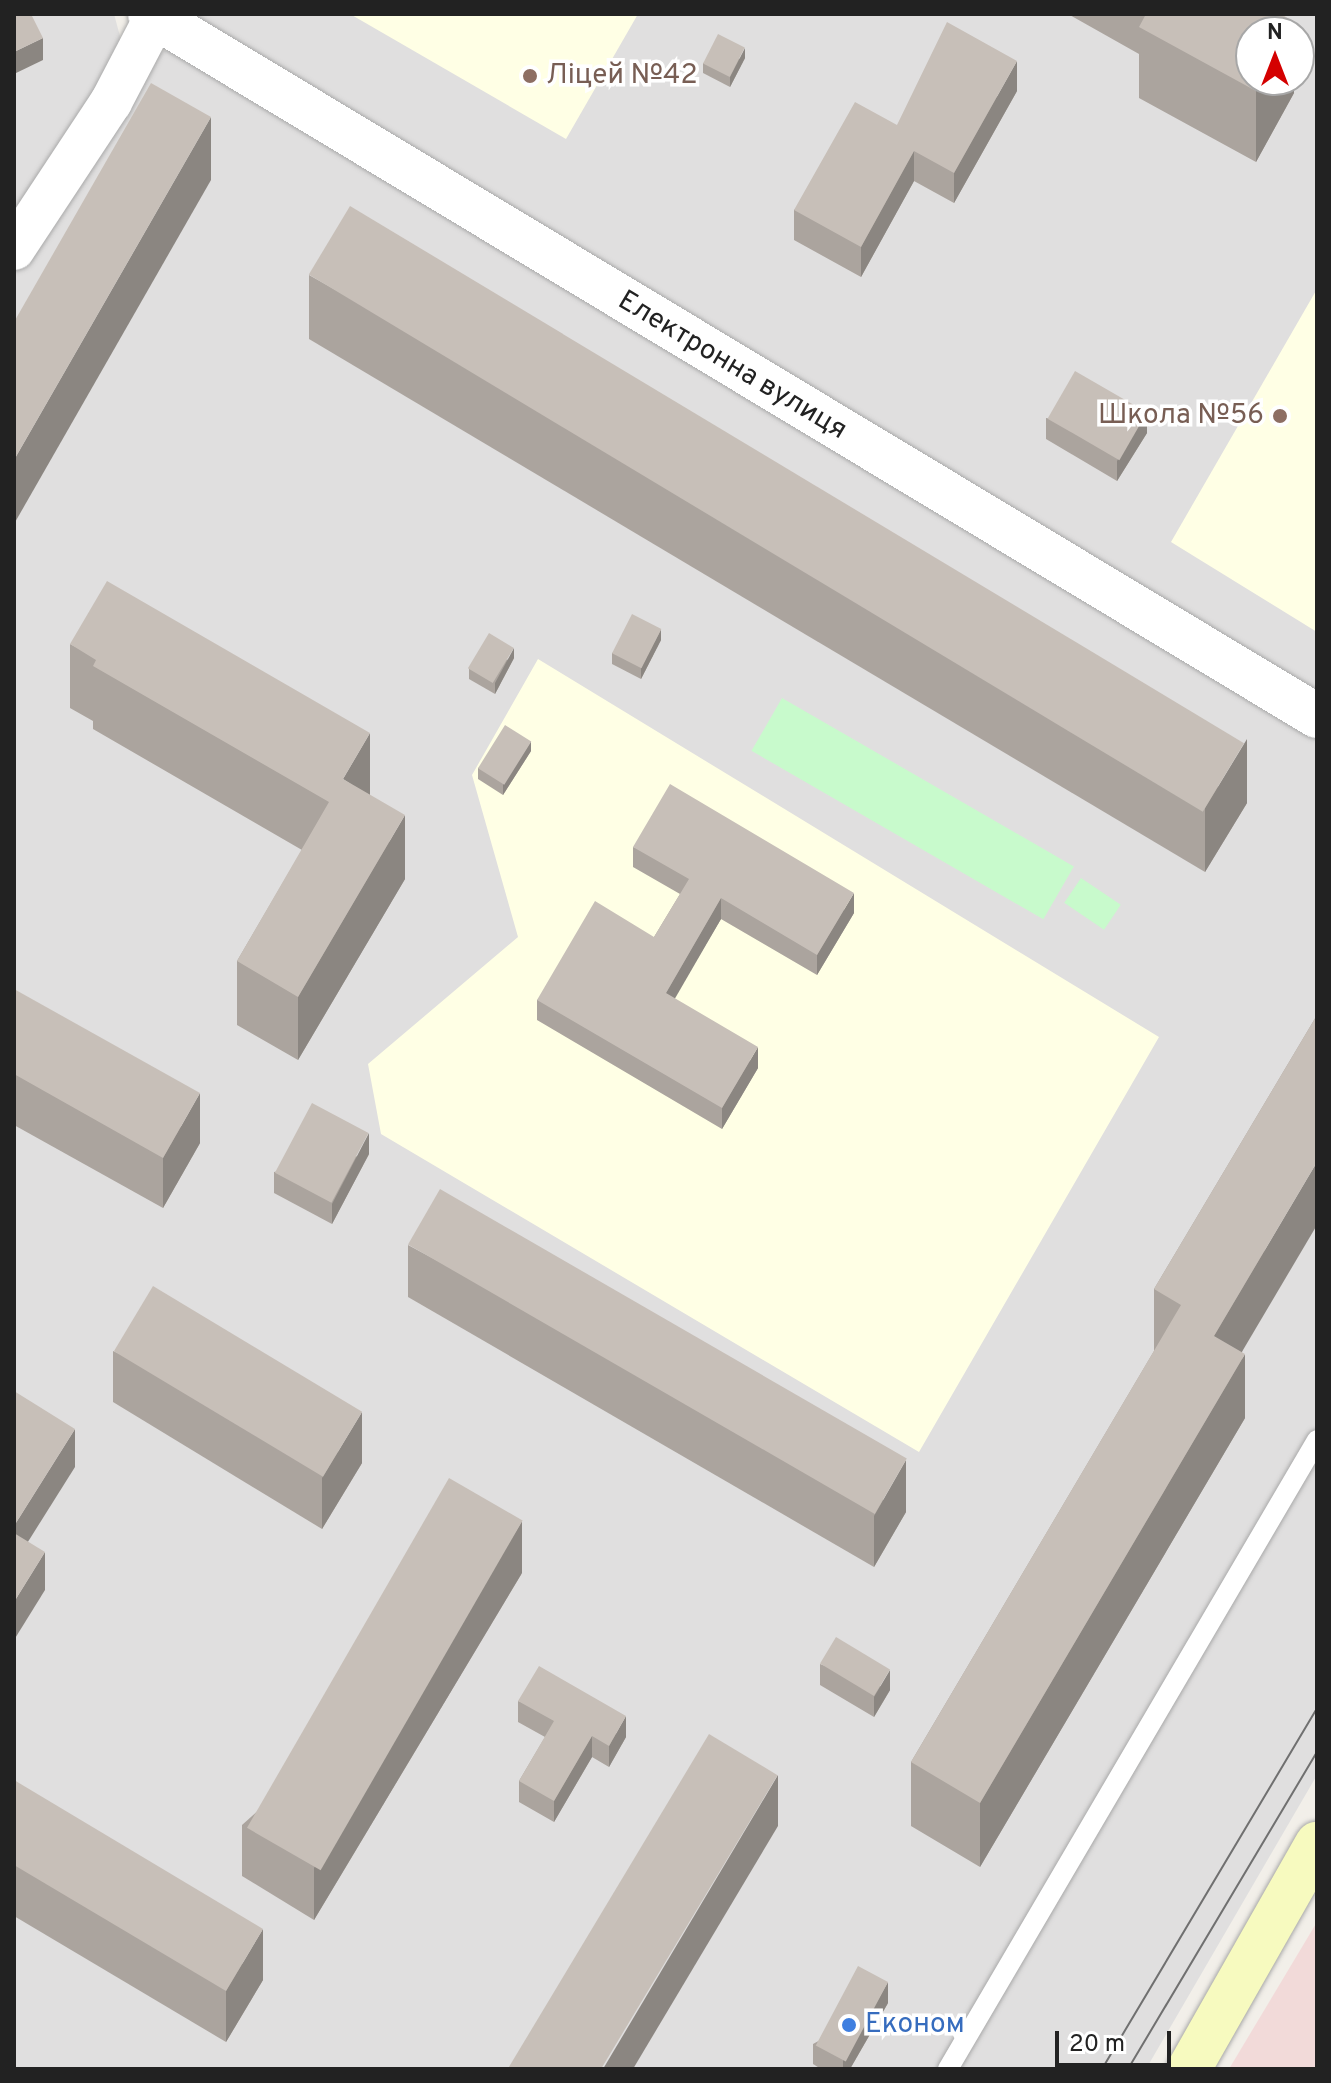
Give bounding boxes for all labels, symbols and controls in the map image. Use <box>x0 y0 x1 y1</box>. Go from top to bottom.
north arrow <box>1235 16 1315 96</box>
text: N <box>1267 20 1283 47</box>
place label: Ліцей №42 <box>546 59 698 93</box>
marker: Ліцей №42 <box>521 67 539 85</box>
street label: Електронна вулиця <box>612 284 852 448</box>
place label: Школа №56 <box>1098 399 1264 433</box>
marker: Школа №56 <box>1271 407 1289 425</box>
place label: Економ <box>865 2008 965 2042</box>
scale bar <box>1059 2015 1175 2065</box>
marker: Економ <box>840 2016 858 2034</box>
text: 20 m <box>1069 2030 1125 2060</box>

